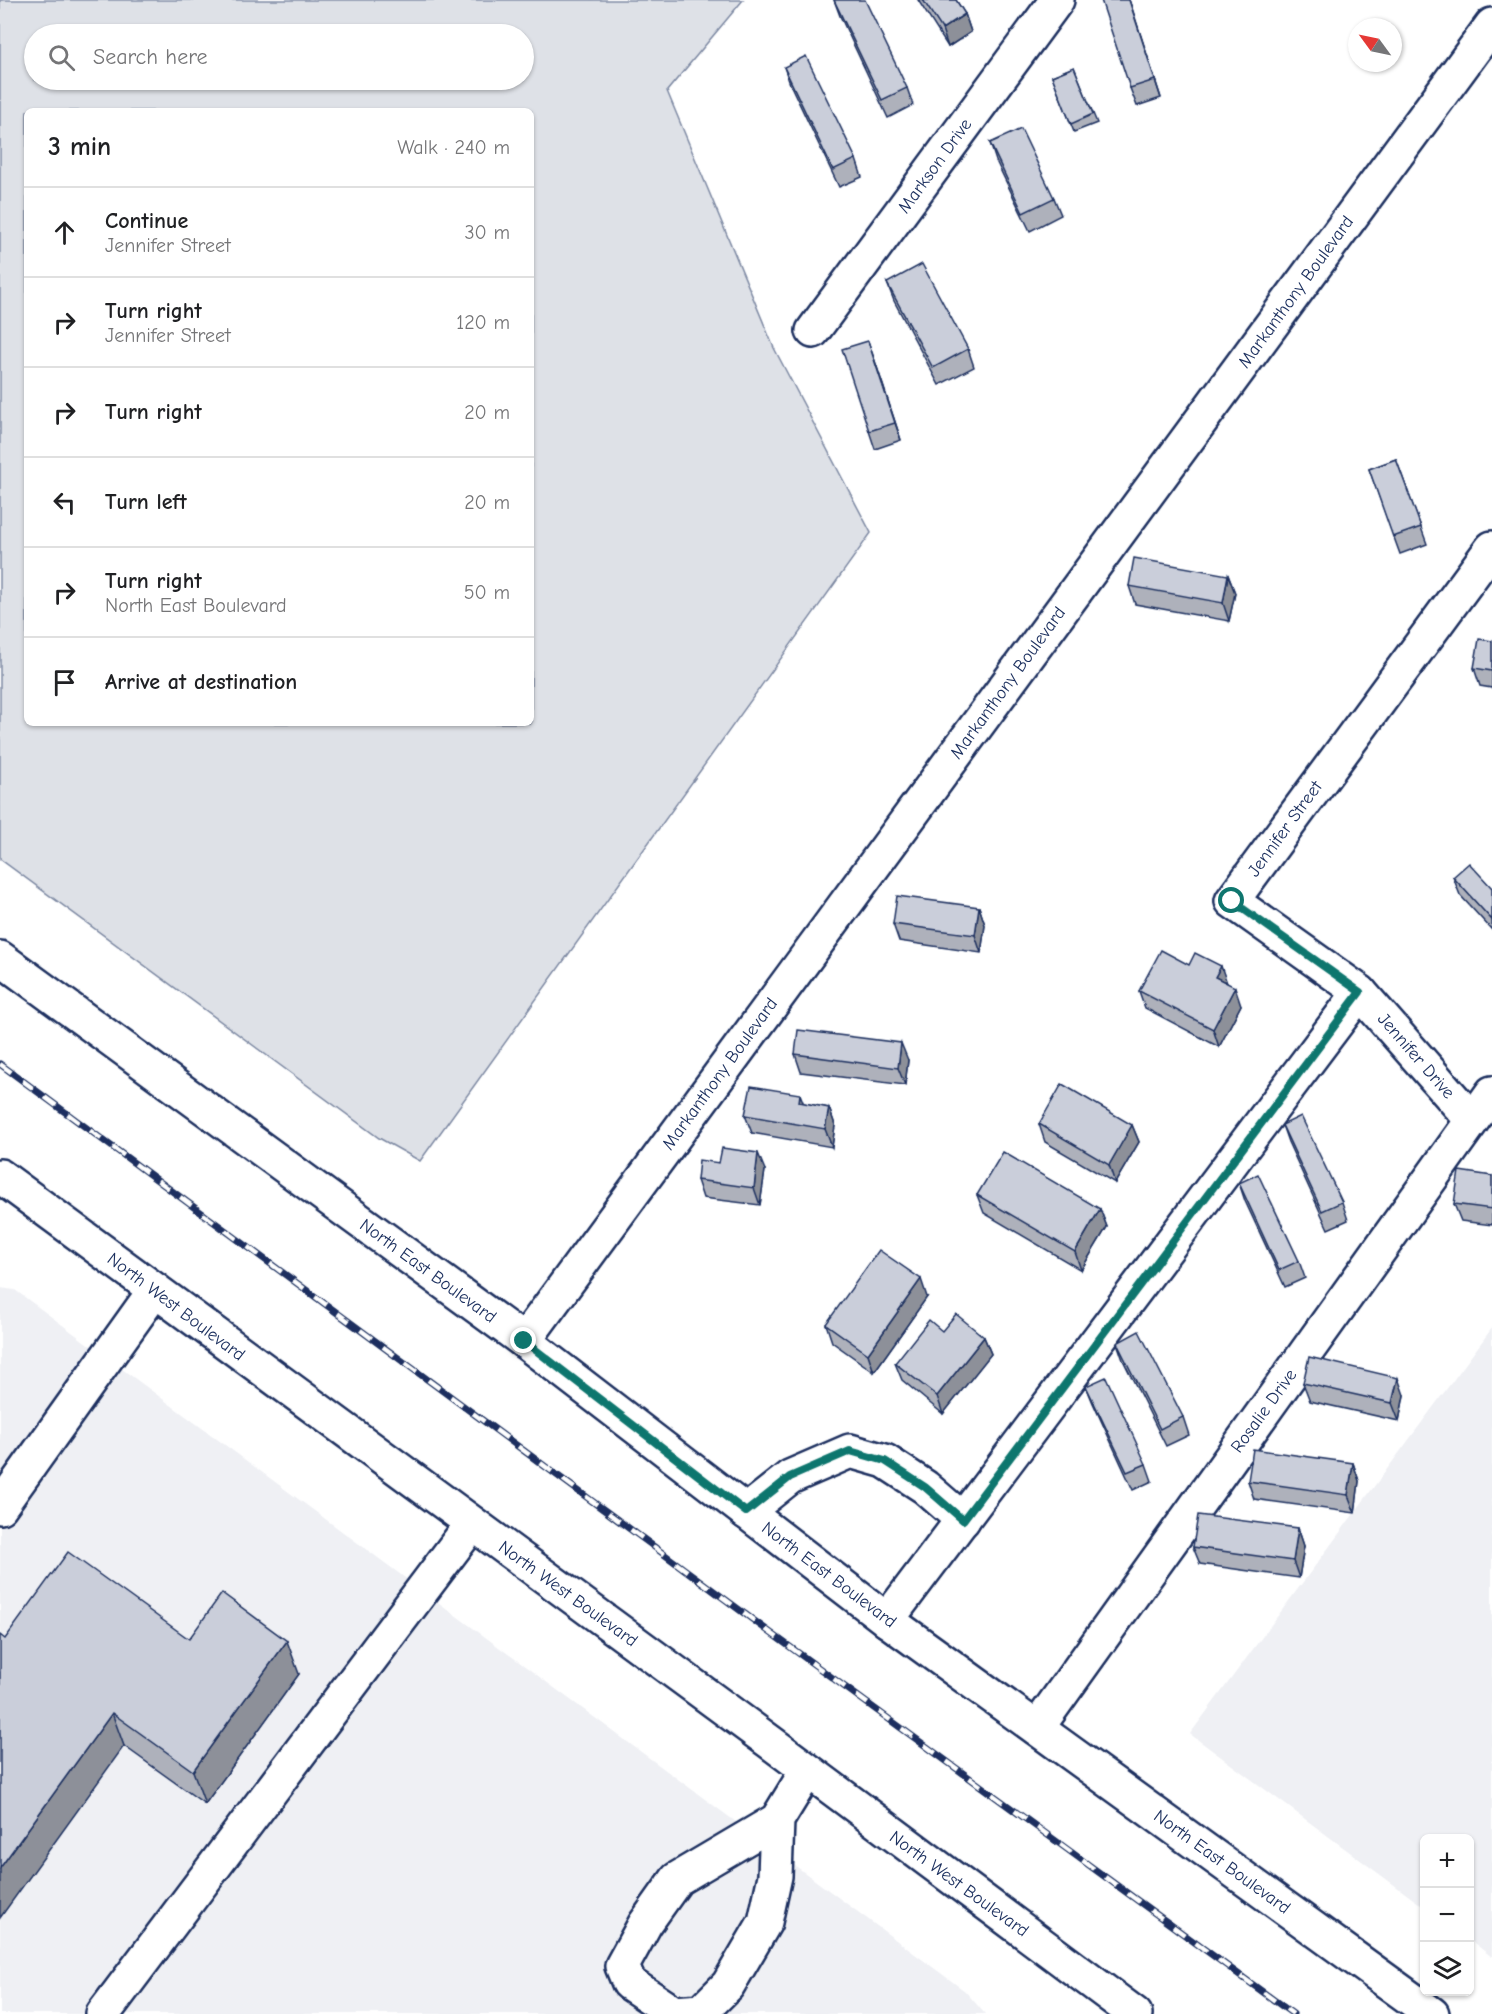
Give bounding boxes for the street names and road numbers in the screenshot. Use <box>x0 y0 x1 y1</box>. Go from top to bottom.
street label: Markson Drive <box>894 115 976 217</box>
street label: Markanthony Boulevard <box>1234 212 1358 372</box>
street label: Markanthony Boulevard <box>946 603 1070 763</box>
street label: Jennifer Street <box>1243 776 1327 881</box>
street label: Markanthony Boulevard <box>658 994 782 1154</box>
street label: Jennifer Drive <box>1373 1009 1459 1103</box>
street label: North East Boulevard <box>356 1214 500 1328</box>
street label: North West Boulevard <box>103 1248 249 1366</box>
street label: Rosalie Drive <box>1227 1365 1301 1457</box>
street label: North East Boulevard <box>757 1517 901 1633</box>
street label: North West Boulevard <box>494 1536 642 1652</box>
street label: North East Boulevard <box>1150 1805 1294 1919</box>
street label: North West Boulevard <box>885 1826 1033 1942</box>

